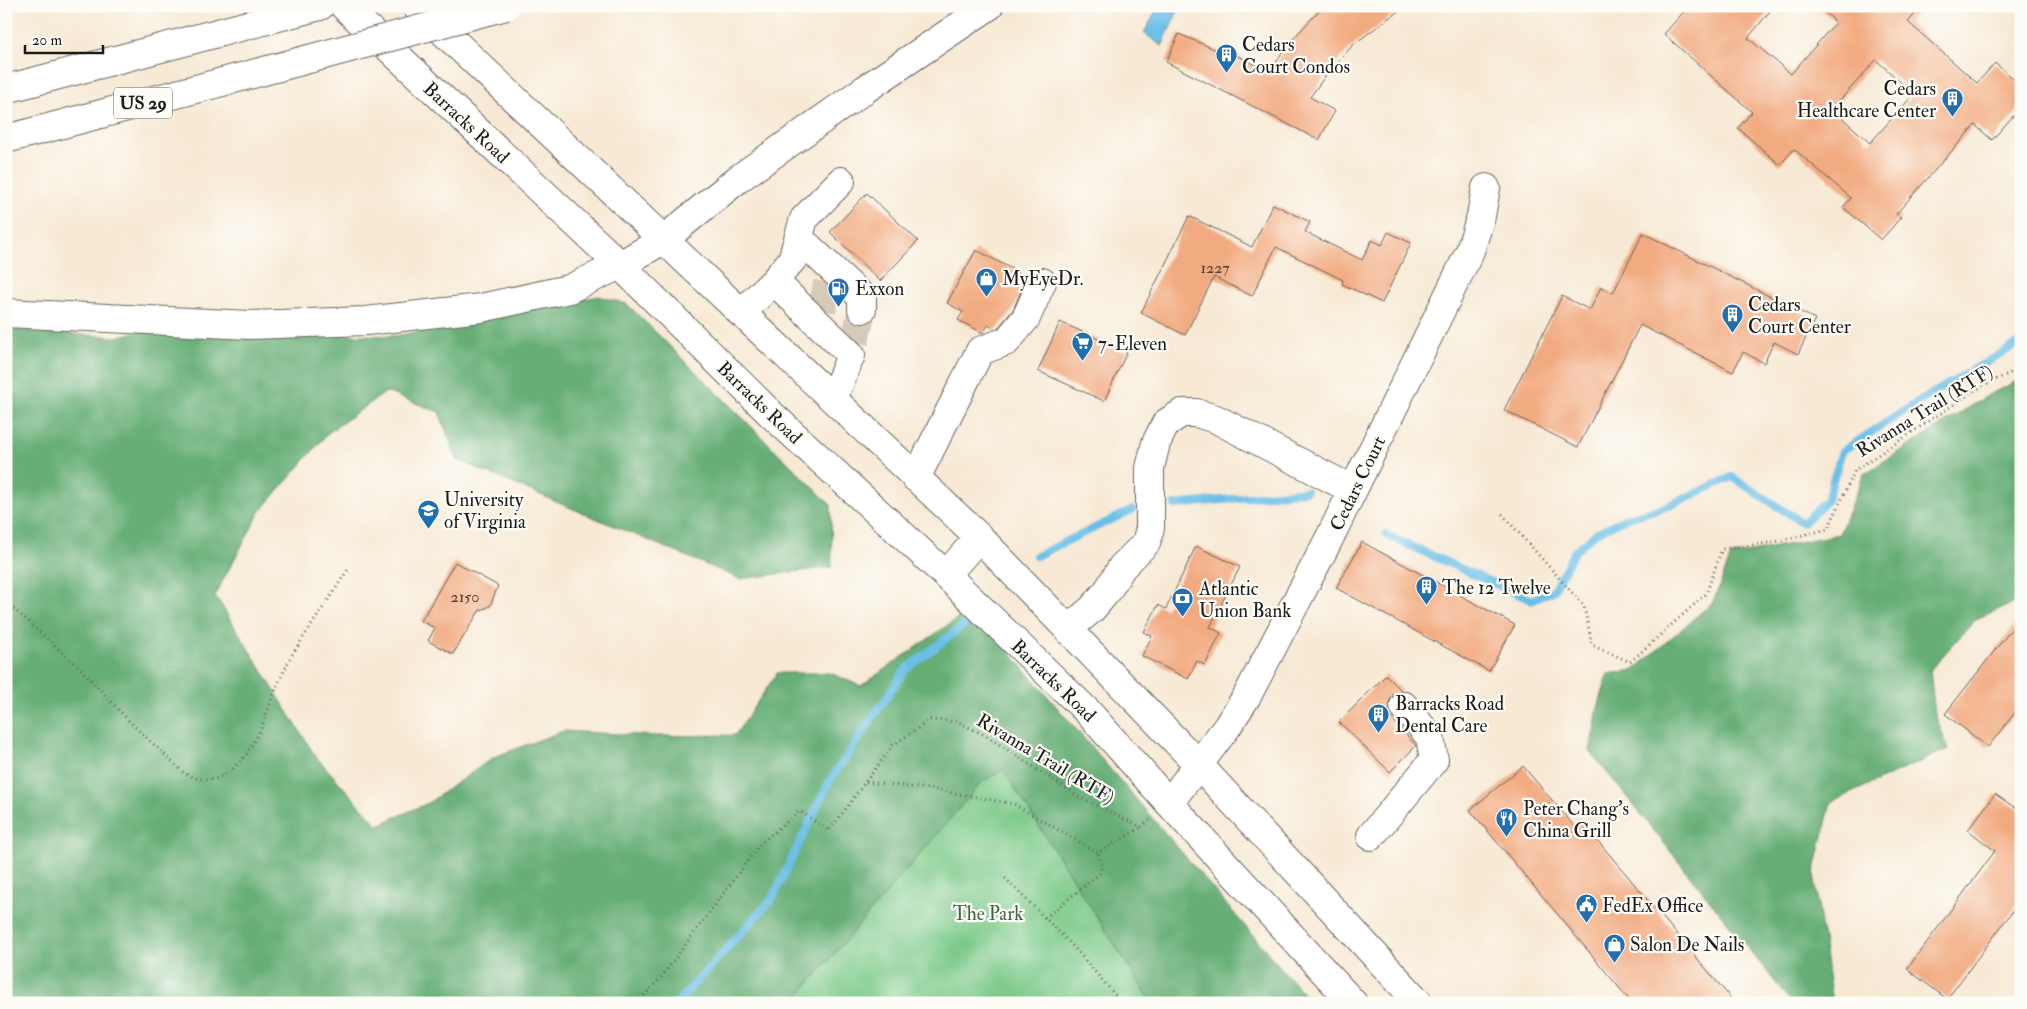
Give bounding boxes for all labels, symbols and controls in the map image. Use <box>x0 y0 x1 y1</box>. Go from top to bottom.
scale bar <box>25 22 102 54</box>
text: 20 m <box>32 31 62 50</box>
place label: Cedars Court Condos <box>1242 33 1350 79</box>
building icon: Cedars Court Condos <box>1214 43 1238 74</box>
street label: Barracks Road <box>418 77 515 169</box>
place label: Cedars Healthcare Center <box>1797 77 1936 123</box>
building icon: Cedars Healthcare Center <box>1940 87 1964 118</box>
road number: US 29 <box>114 88 172 119</box>
house number: 1227 <box>1200 258 1230 278</box>
shop icon: MyEyeDr. <box>974 266 998 297</box>
place label: MyEyeDr. <box>1002 267 1083 291</box>
fuel station icon: Exxon <box>827 276 851 307</box>
place label: Exxon <box>855 277 905 301</box>
place label: Cedars Court Center <box>1748 293 1851 339</box>
building icon: Cedars Court Center <box>1720 303 1744 334</box>
supermarket icon: 7-Eleven <box>1070 331 1094 362</box>
place label: 7-Eleven <box>1098 332 1167 356</box>
street label: Barracks Road <box>712 356 807 450</box>
street label: Rivanna Trail (RTF) <box>1852 359 1997 462</box>
street label: Cedars Court <box>1325 432 1391 535</box>
place label: University of Virginia <box>444 488 526 534</box>
school or university icon: University of Virginia <box>416 498 440 529</box>
building icon: The 12 Twelve <box>1414 575 1438 606</box>
place label: The 12 Twelve <box>1442 576 1551 600</box>
place label: Atlantic Union Bank <box>1198 577 1291 623</box>
house number: 2150 <box>451 587 479 607</box>
bank icon: Atlantic Union Bank <box>1171 587 1195 618</box>
street label: Barracks Road <box>1006 634 1101 728</box>
place label: Barracks Road Dental Care <box>1395 692 1505 738</box>
building icon: Barracks Road Dental Care <box>1367 702 1391 733</box>
street label: Rivanna Trail (RTF) <box>972 708 1119 809</box>
place label: Peter Chang's China Grill <box>1523 797 1629 843</box>
restaurant icon: Peter Chang's China Grill <box>1495 807 1519 838</box>
public building icon: FedEx Office <box>1574 893 1598 924</box>
place label: FedEx Office <box>1602 894 1703 918</box>
park label: The Park <box>953 902 1023 926</box>
shop icon: Salon De Nails <box>1602 932 1626 963</box>
place label: Salon De Nails <box>1630 933 1744 957</box>

